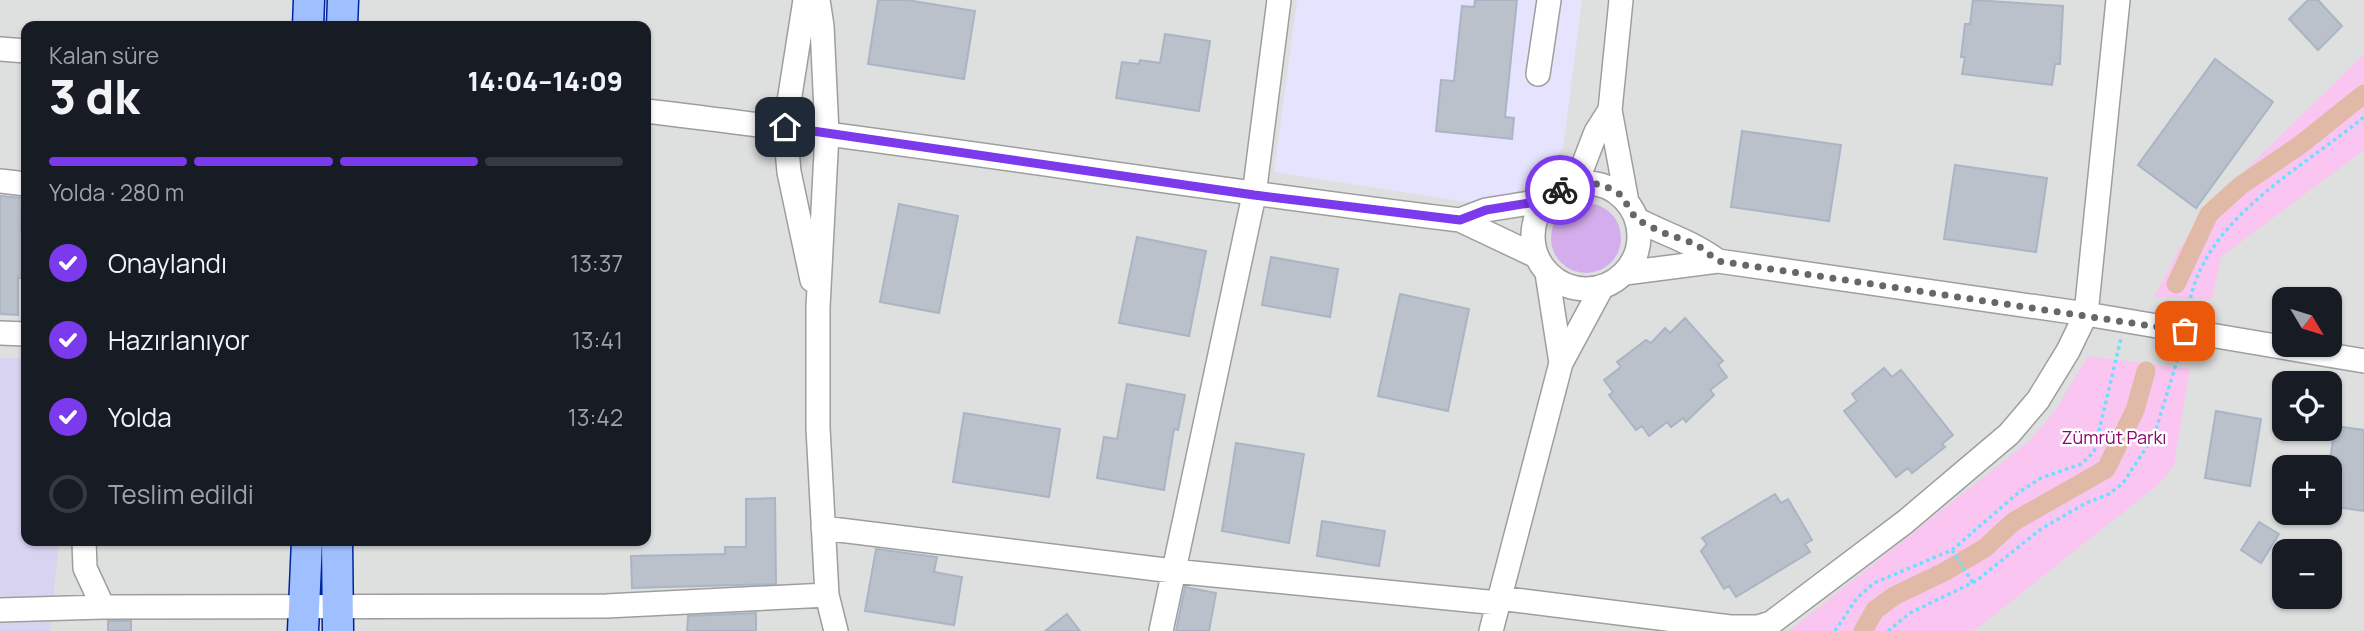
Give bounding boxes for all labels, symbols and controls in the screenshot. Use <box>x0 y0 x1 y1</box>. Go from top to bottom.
text: Kalan süre <box>49 39 159 71</box>
text: 14:04–14:09 <box>468 63 623 99</box>
text: 3 dk <box>49 65 140 128</box>
pin <box>755 97 815 157</box>
icon: home <box>766 108 804 146</box>
courier <box>1525 155 1595 225</box>
icon: bike <box>1541 171 1579 209</box>
text: Yolda · 280 m <box>49 176 184 208</box>
icon: check <box>49 244 87 282</box>
text: Onaylandı <box>108 245 227 281</box>
text: 13:37 <box>570 247 623 279</box>
north arrow <box>2272 287 2342 357</box>
map controls <box>2272 287 2342 609</box>
pin <box>2155 301 2215 361</box>
icon: bag <box>2166 312 2204 350</box>
icon: check <box>49 321 87 359</box>
text: Hazırlanıyor <box>108 322 249 358</box>
text: 13:41 <box>572 324 623 356</box>
button: locate <box>2272 371 2342 441</box>
icon: check <box>49 398 87 436</box>
text: Yolda <box>108 399 172 435</box>
text: 13:42 <box>568 401 623 433</box>
park label: Zümrüt Parkı <box>2061 425 2167 449</box>
button: + <box>2272 455 2342 525</box>
text: Teslim edildi <box>108 476 254 512</box>
button: − <box>2272 539 2342 609</box>

